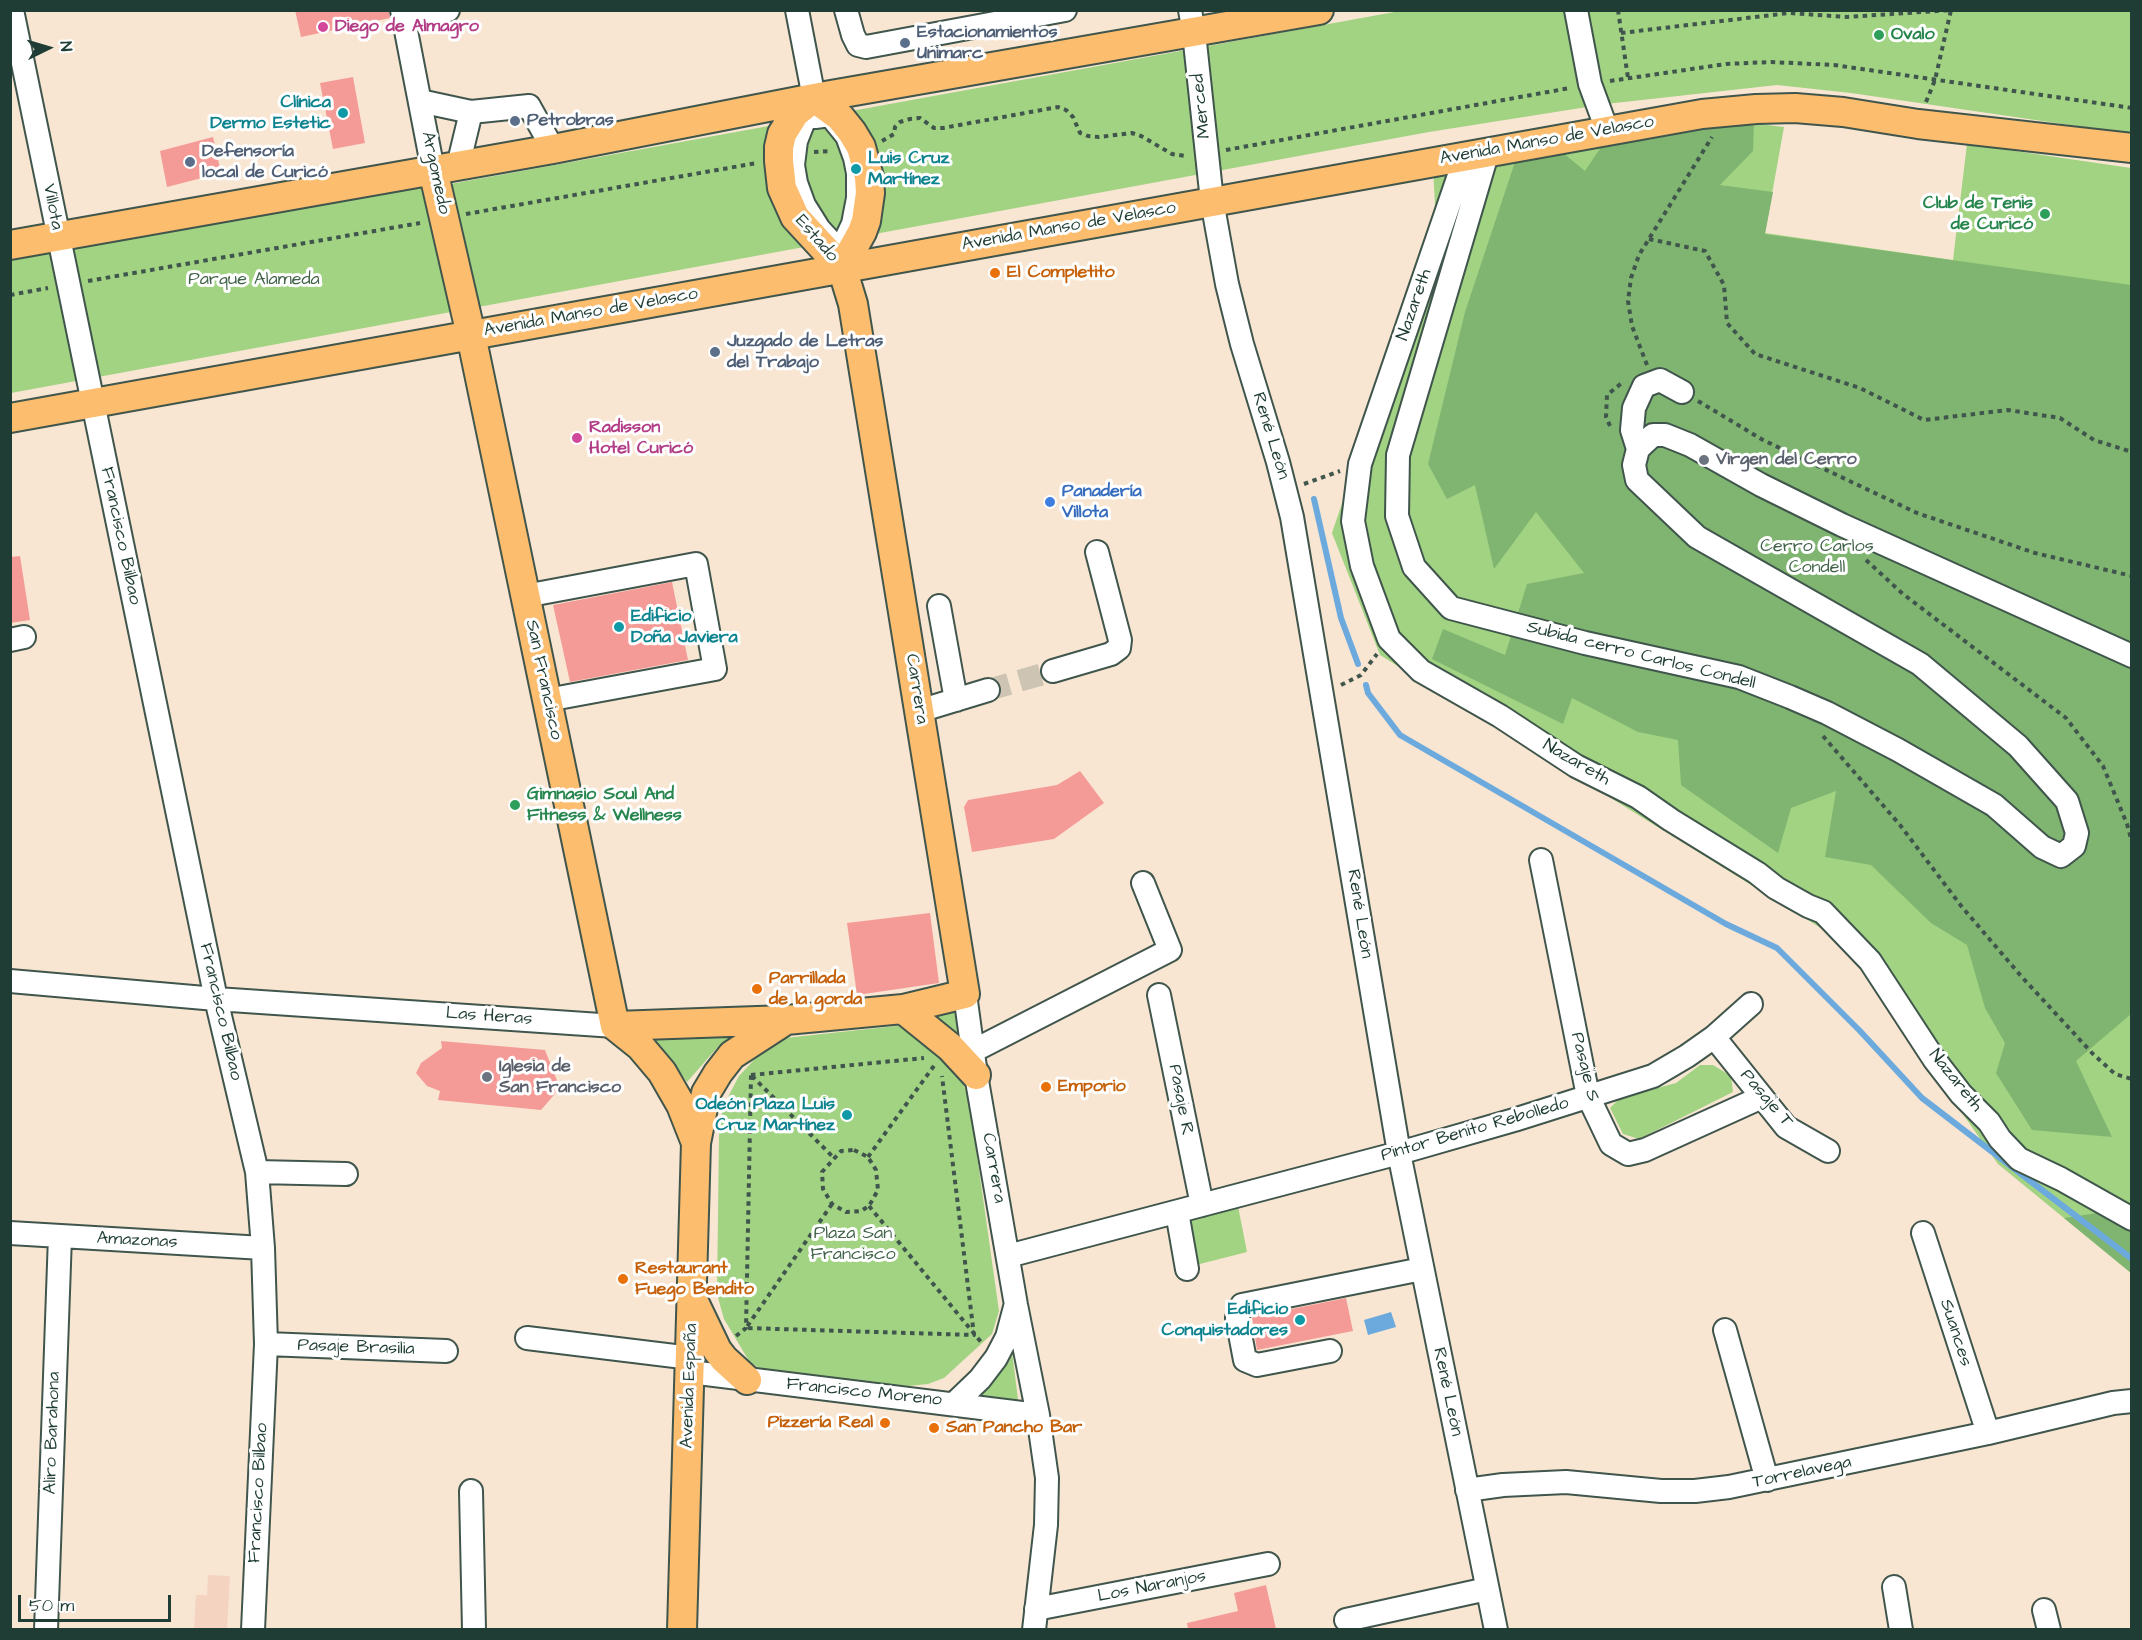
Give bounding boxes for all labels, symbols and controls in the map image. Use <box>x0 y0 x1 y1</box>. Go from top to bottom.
place label: Diego de Almagro <box>335 16 479 38</box>
north arrow <box>18 18 78 78</box>
marker: Diego de Almagro <box>316 20 330 34</box>
place label: Estacionamientos Unimarc <box>917 22 1057 64</box>
place label: Ovalo <box>1891 24 1935 46</box>
marker: Ovalo <box>1872 28 1886 42</box>
marker: Estacionamientos Unimarc <box>898 36 912 50</box>
text: N <box>55 40 77 52</box>
street label: Merced <box>1188 73 1216 139</box>
place label: Clínica Dermo Estetic <box>210 92 331 134</box>
marker: Clínica Dermo Estetic <box>336 106 350 120</box>
place label: Petrobras <box>527 110 614 132</box>
street label: Avenida Manso de Velasco <box>1438 112 1656 170</box>
marker: Petrobras <box>508 114 522 128</box>
street label: Argomedo <box>416 130 454 216</box>
place label: Defensoría local de Curicó <box>202 141 328 184</box>
place label: Luis Cruz Martínez <box>868 148 949 190</box>
marker: Defensoría local de Curicó <box>183 155 197 169</box>
marker: Luis Cruz Martínez <box>849 162 863 176</box>
street label: Villota <box>37 182 67 232</box>
place label: Club de Tenis de Curicó <box>1923 193 2033 236</box>
street label: Avenida Manso de Velasco <box>960 198 1178 256</box>
marker: Club de Tenis de Curicó <box>2038 207 2052 221</box>
street label: Estado <box>790 211 842 267</box>
place label: El Completito <box>1007 262 1115 284</box>
marker: El Completito <box>988 266 1002 280</box>
street label: Nazareth <box>1393 266 1437 344</box>
park label: Parque Alameda <box>188 269 320 291</box>
street label: Avenida Manso de Velasco <box>482 284 700 342</box>
place label: Juzgado de Letras del Trabajo <box>727 331 883 374</box>
marker: Juzgado de Letras del Trabajo <box>708 345 722 359</box>
street label: René León <box>1247 390 1293 482</box>
place label: Radisson Hotel Curicó <box>589 417 693 460</box>
marker: Radisson Hotel Curicó <box>570 431 584 445</box>
place label: Virgen del Cerro <box>1716 449 1857 471</box>
marker: Virgen del Cerro <box>1697 453 1711 467</box>
street label: Francisco Bilbao <box>95 465 145 607</box>
place label: Panadería Villota <box>1062 481 1142 524</box>
marker: Panadería Villota <box>1043 495 1057 509</box>
park label: Cerro Carlos Condell <box>1760 536 1874 578</box>
place label: Edificio Doña Javiera <box>631 606 738 648</box>
street label: Subida cerro Carlos Condell <box>1524 617 1758 695</box>
street label: San Francisco <box>520 618 566 742</box>
marker: Edificio Doña Javiera <box>612 620 626 634</box>
street label: Carrera <box>900 652 932 726</box>
street label: Nazareth <box>1538 735 1614 791</box>
place label: Gimnasio Soul And Fitness & Wellness <box>527 784 682 826</box>
marker: Gimnasio Soul And Fitness & Wellness <box>508 798 522 812</box>
street label: René León <box>1341 868 1377 960</box>
street label: Francisco Bilbao <box>194 941 246 1083</box>
place label: Parrillada de la gorda <box>769 968 862 1010</box>
marker: Parrillada de la gorda <box>750 982 764 996</box>
street label: Las Heras <box>445 1003 533 1031</box>
street label: Pasaje S <box>1565 1030 1603 1104</box>
street label: Nazareth <box>1923 1045 1987 1117</box>
place label: Iglesia de San Francisco <box>499 1056 621 1098</box>
street label: Pasaje R <box>1163 1063 1197 1137</box>
street label: Pasaje T <box>1735 1065 1797 1133</box>
marker: Iglesia de San Francisco <box>480 1070 494 1084</box>
place label: Emporio <box>1058 1076 1126 1098</box>
marker: Emporio <box>1039 1080 1053 1094</box>
street label: Pintor Benito Rebolledo <box>1379 1093 1571 1167</box>
place label: Odeón Plaza Luis Cruz Martínez <box>696 1094 835 1136</box>
marker: Odeón Plaza Luis Cruz Martínez <box>840 1108 854 1122</box>
street label: Carrera <box>976 1131 1010 1205</box>
park label: Plaza San Francisco <box>810 1223 896 1266</box>
street label: Amazonas <box>96 1228 178 1254</box>
place label: Restaurant Fuego Bendito <box>635 1258 754 1300</box>
marker: Restaurant Fuego Bendito <box>616 1272 630 1286</box>
street label: Suances <box>1934 1297 1976 1369</box>
place label: Edificio Conquistadores <box>1161 1299 1288 1342</box>
marker: Edificio Conquistadores <box>1293 1313 1307 1327</box>
street label: Avenida España <box>677 1323 703 1449</box>
street label: Pasaje Brasilia <box>297 1335 415 1361</box>
street label: René León <box>1427 1346 1467 1438</box>
street label: Aliro Barahona <box>40 1371 66 1495</box>
street label: Francisco Moreno <box>785 1374 943 1412</box>
place label: Pizzería Real <box>768 1412 873 1434</box>
marker: Pizzería Real <box>878 1416 892 1430</box>
place label: San Pancho Bar <box>946 1417 1082 1439</box>
marker: San Pancho Bar <box>927 1421 941 1435</box>
street label: Francisco Bilbao <box>245 1422 273 1564</box>
street label: Torrelavega <box>1751 1452 1853 1494</box>
street label: Los Naranjos <box>1096 1566 1208 1608</box>
scale bar <box>21 1583 174 1621</box>
text: 50 m <box>29 1593 74 1618</box>

